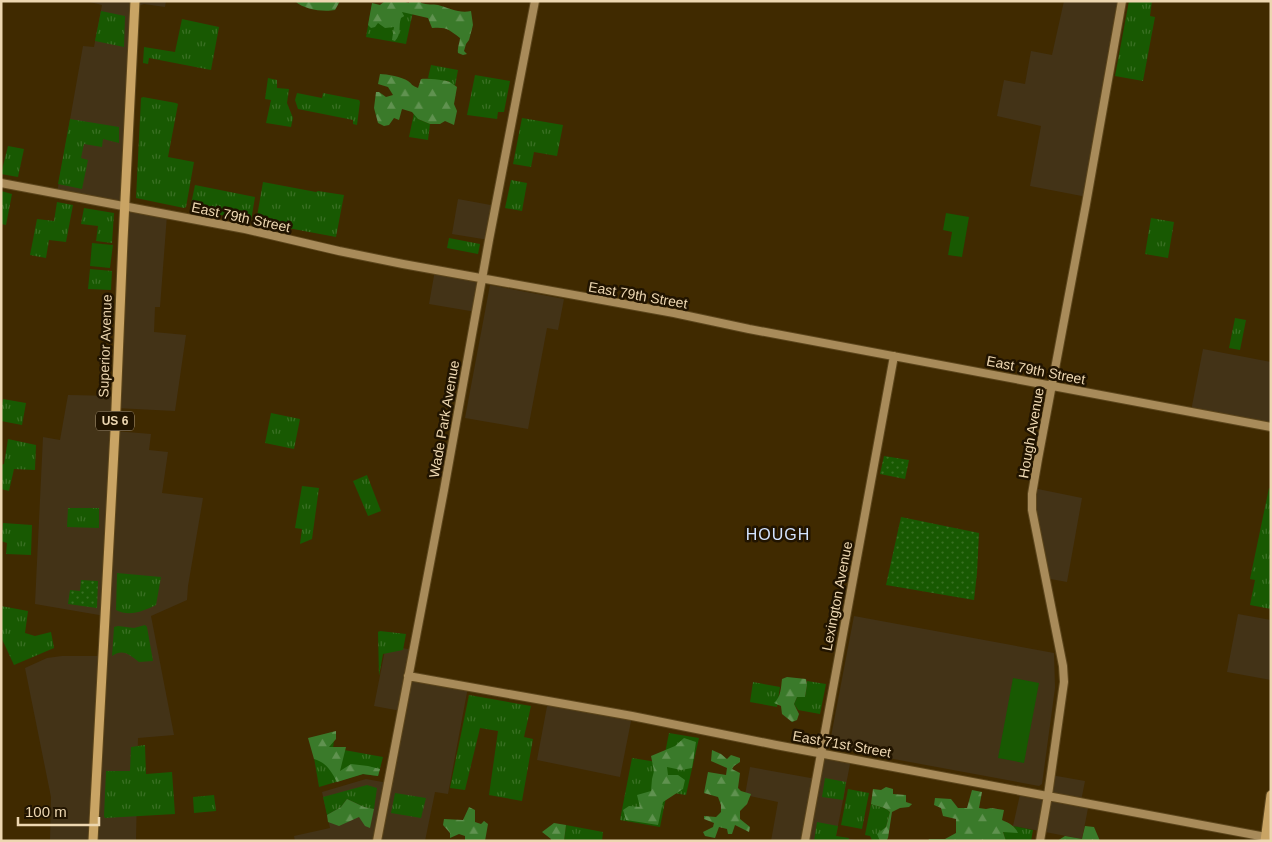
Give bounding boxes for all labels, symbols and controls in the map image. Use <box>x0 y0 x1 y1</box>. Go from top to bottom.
street label: East 79th Street <box>190 199 292 235</box>
street label: East 79th Street <box>587 278 689 312</box>
street label: Superior Avenue <box>95 294 115 398</box>
street label: East 79th Street <box>985 353 1087 387</box>
street label: Wade Park Avenue <box>426 359 462 479</box>
street label: Hough Avenue <box>1015 386 1047 479</box>
road number: US 6 <box>96 412 134 431</box>
district label: HOUGH <box>746 526 810 543</box>
street label: Lexington Avenue <box>819 540 855 652</box>
street label: East 71st Street <box>792 727 893 761</box>
scale bar <box>18 794 99 826</box>
text: 100 m <box>25 803 67 820</box>

